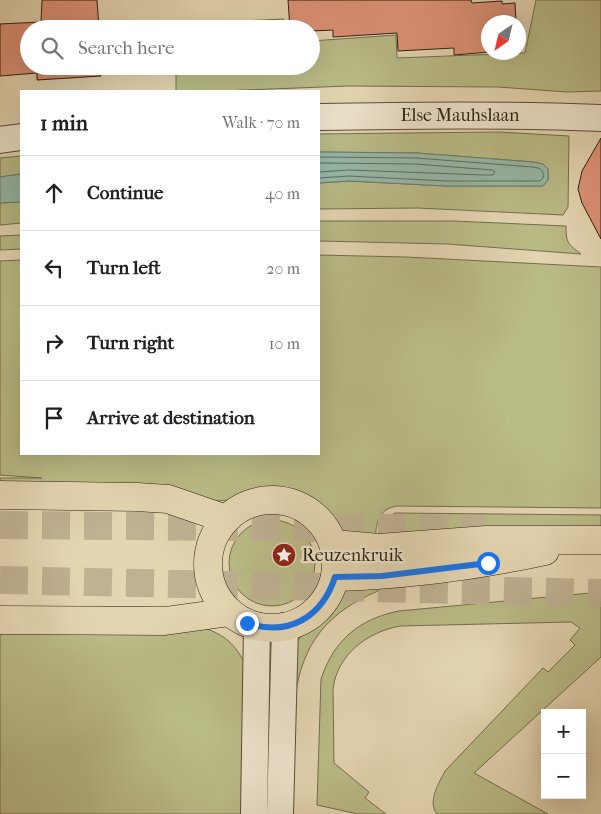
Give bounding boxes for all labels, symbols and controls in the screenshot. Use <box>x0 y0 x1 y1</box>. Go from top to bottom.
north arrow <box>481 15 526 60</box>
search box <box>20 20 320 75</box>
icon: search <box>38 34 66 62</box>
text: Search here <box>78 37 174 59</box>
street label: Else Mauhslaan <box>400 105 520 126</box>
text: 1 min <box>40 111 88 135</box>
text: Walk · 70 m <box>222 113 300 132</box>
icon: ahead <box>40 179 68 207</box>
text: Continue <box>87 182 163 204</box>
text: 40 m <box>265 184 300 203</box>
icon: left <box>40 254 68 282</box>
text: Turn left <box>87 257 161 279</box>
text: 20 m <box>266 259 300 278</box>
icon: right <box>40 329 68 357</box>
text: Turn right <box>87 332 174 354</box>
text: 10 m <box>269 334 300 353</box>
icon: arrive <box>40 404 68 432</box>
text: Arrive at destination <box>87 407 255 429</box>
place icon: Reuzenkruik <box>271 542 297 568</box>
place label: Reuzenkruik <box>302 545 404 566</box>
route start <box>477 552 500 575</box>
route end <box>236 612 259 635</box>
map controls <box>541 709 586 799</box>
button: + <box>541 709 586 754</box>
button: − <box>541 754 586 799</box>

